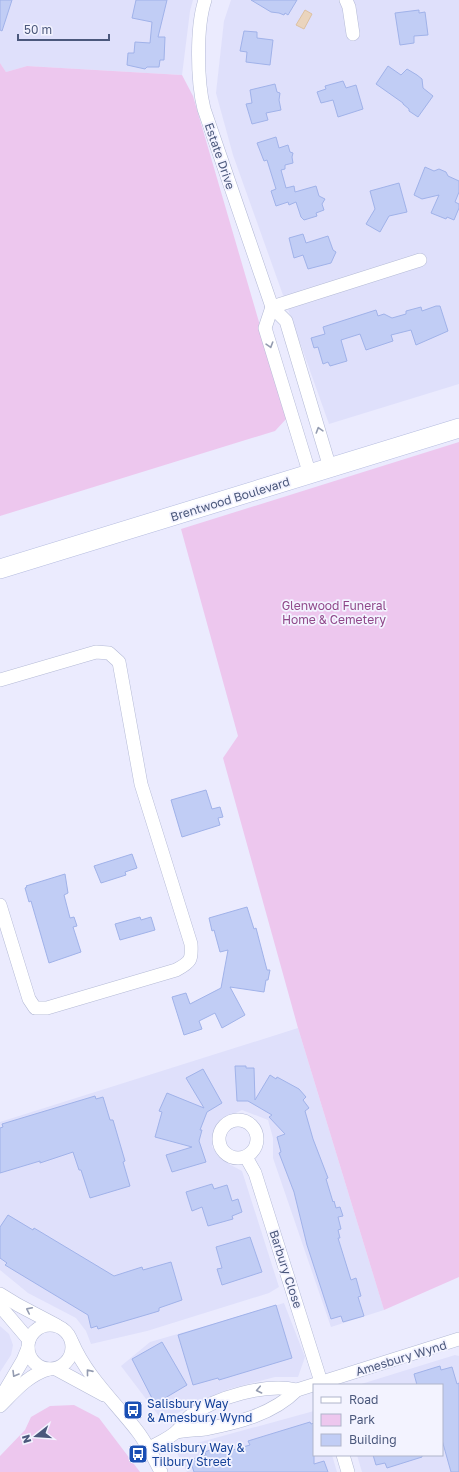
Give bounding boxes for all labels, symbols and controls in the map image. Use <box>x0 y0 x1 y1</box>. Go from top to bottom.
scale bar <box>18 16 109 42</box>
text: 50 m <box>24 22 52 37</box>
street label: Estate Drive <box>202 121 238 191</box>
one-way arrow <box>265 341 274 348</box>
one-way arrow <box>315 427 324 434</box>
street label: Brentwood Boulevard <box>168 474 292 524</box>
park label: Glenwood Funeral Home & Cemetery <box>282 598 387 627</box>
street label: Barbury Close <box>266 1228 306 1310</box>
one-way arrow <box>25 1308 33 1315</box>
street label: Amesbury Wynd <box>354 1337 448 1379</box>
one-way arrow <box>12 1370 20 1377</box>
one-way arrow <box>86 1370 93 1377</box>
legend <box>313 1384 443 1456</box>
one-way arrow <box>256 1385 262 1394</box>
text: Road <box>349 1392 378 1407</box>
place label: Salisbury Way & Amesbury Wynd <box>147 1396 252 1425</box>
bus stop icon: Salisbury Way & Amesbury Wynd <box>122 1399 144 1421</box>
text: Park <box>349 1412 375 1427</box>
north arrow <box>16 1416 56 1456</box>
text: Building <box>349 1432 397 1447</box>
text: N <box>19 1433 33 1445</box>
place label: Salisbury Way & Tilbury Street <box>152 1440 245 1469</box>
bus stop icon: Salisbury Way & Tilbury Street <box>127 1443 149 1465</box>

